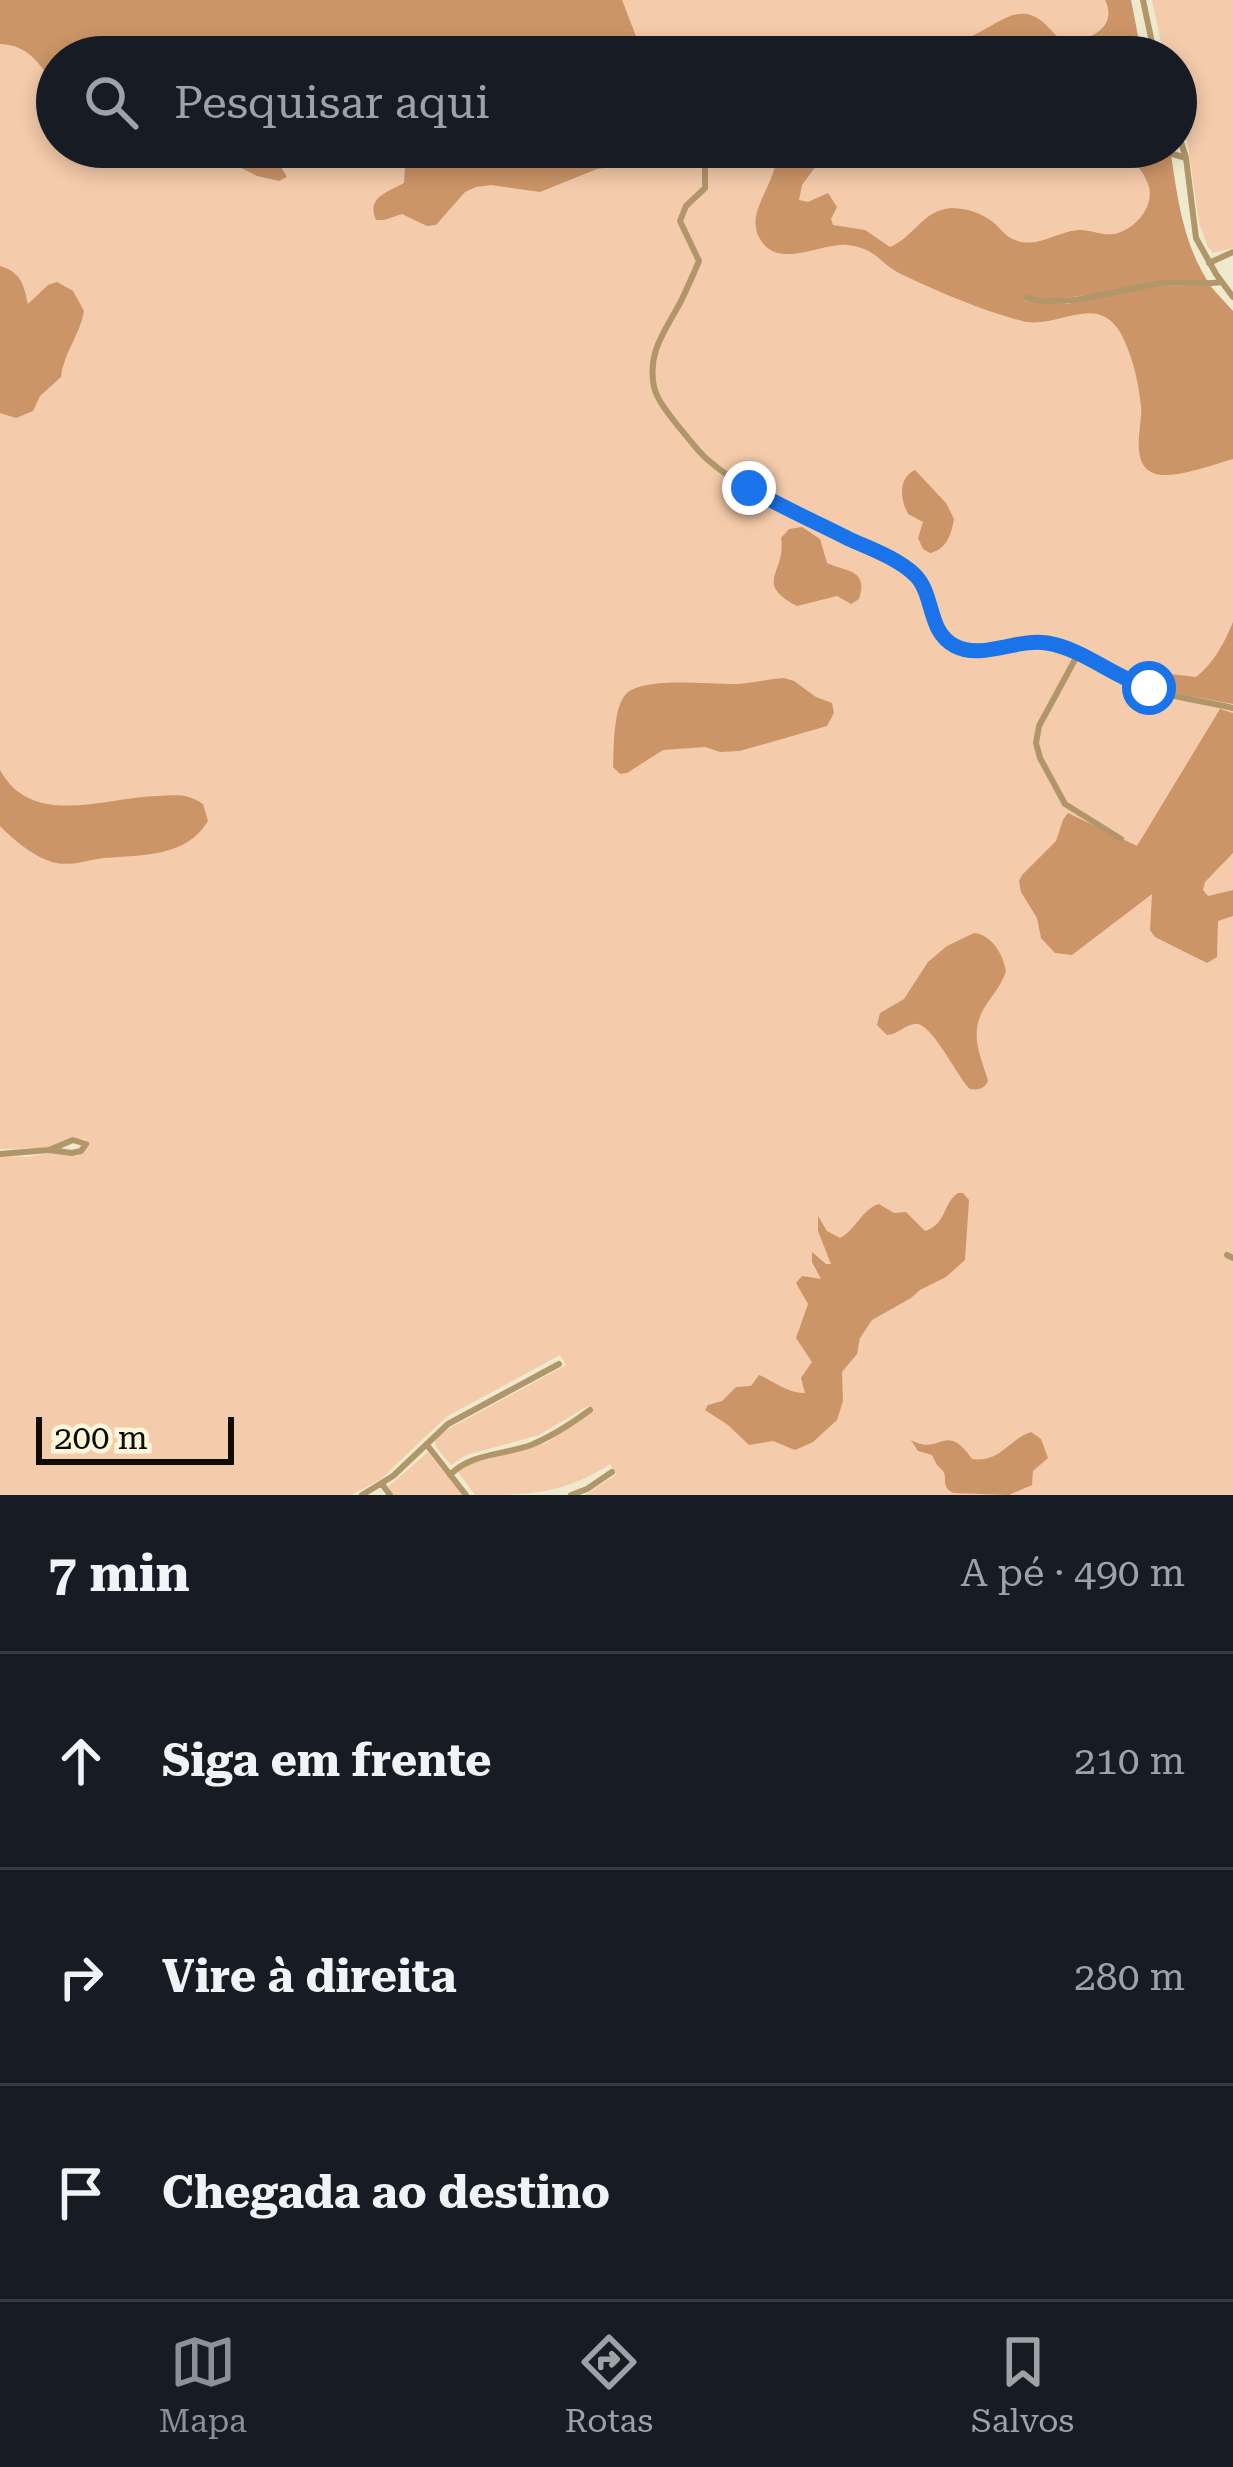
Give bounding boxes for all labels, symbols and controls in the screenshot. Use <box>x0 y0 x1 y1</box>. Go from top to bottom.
search box <box>36 36 1197 168</box>
icon: search <box>78 69 144 135</box>
text: Pesquisar aqui <box>174 76 490 129</box>
route end <box>722 461 776 515</box>
route start <box>1122 661 1176 715</box>
scale bar <box>36 1411 234 1464</box>
text: 200 m <box>54 1418 148 1457</box>
text: 7 min <box>48 1544 190 1603</box>
text: A pé · 490 m <box>960 1550 1185 1596</box>
icon: ahead <box>48 1728 114 1794</box>
text: Siga em frente <box>162 1734 492 1787</box>
text: 210 m <box>1074 1738 1185 1784</box>
icon: right <box>48 1944 114 2010</box>
text: Vire à direita <box>162 1950 457 2003</box>
text: 280 m <box>1074 1954 1185 2000</box>
icon: arrive <box>48 2160 114 2226</box>
text: Chegada ao destino <box>162 2166 610 2219</box>
tab: Mapa <box>159 2329 247 2440</box>
tab: Rotas <box>565 2329 653 2440</box>
tab: Salvos <box>971 2329 1074 2440</box>

